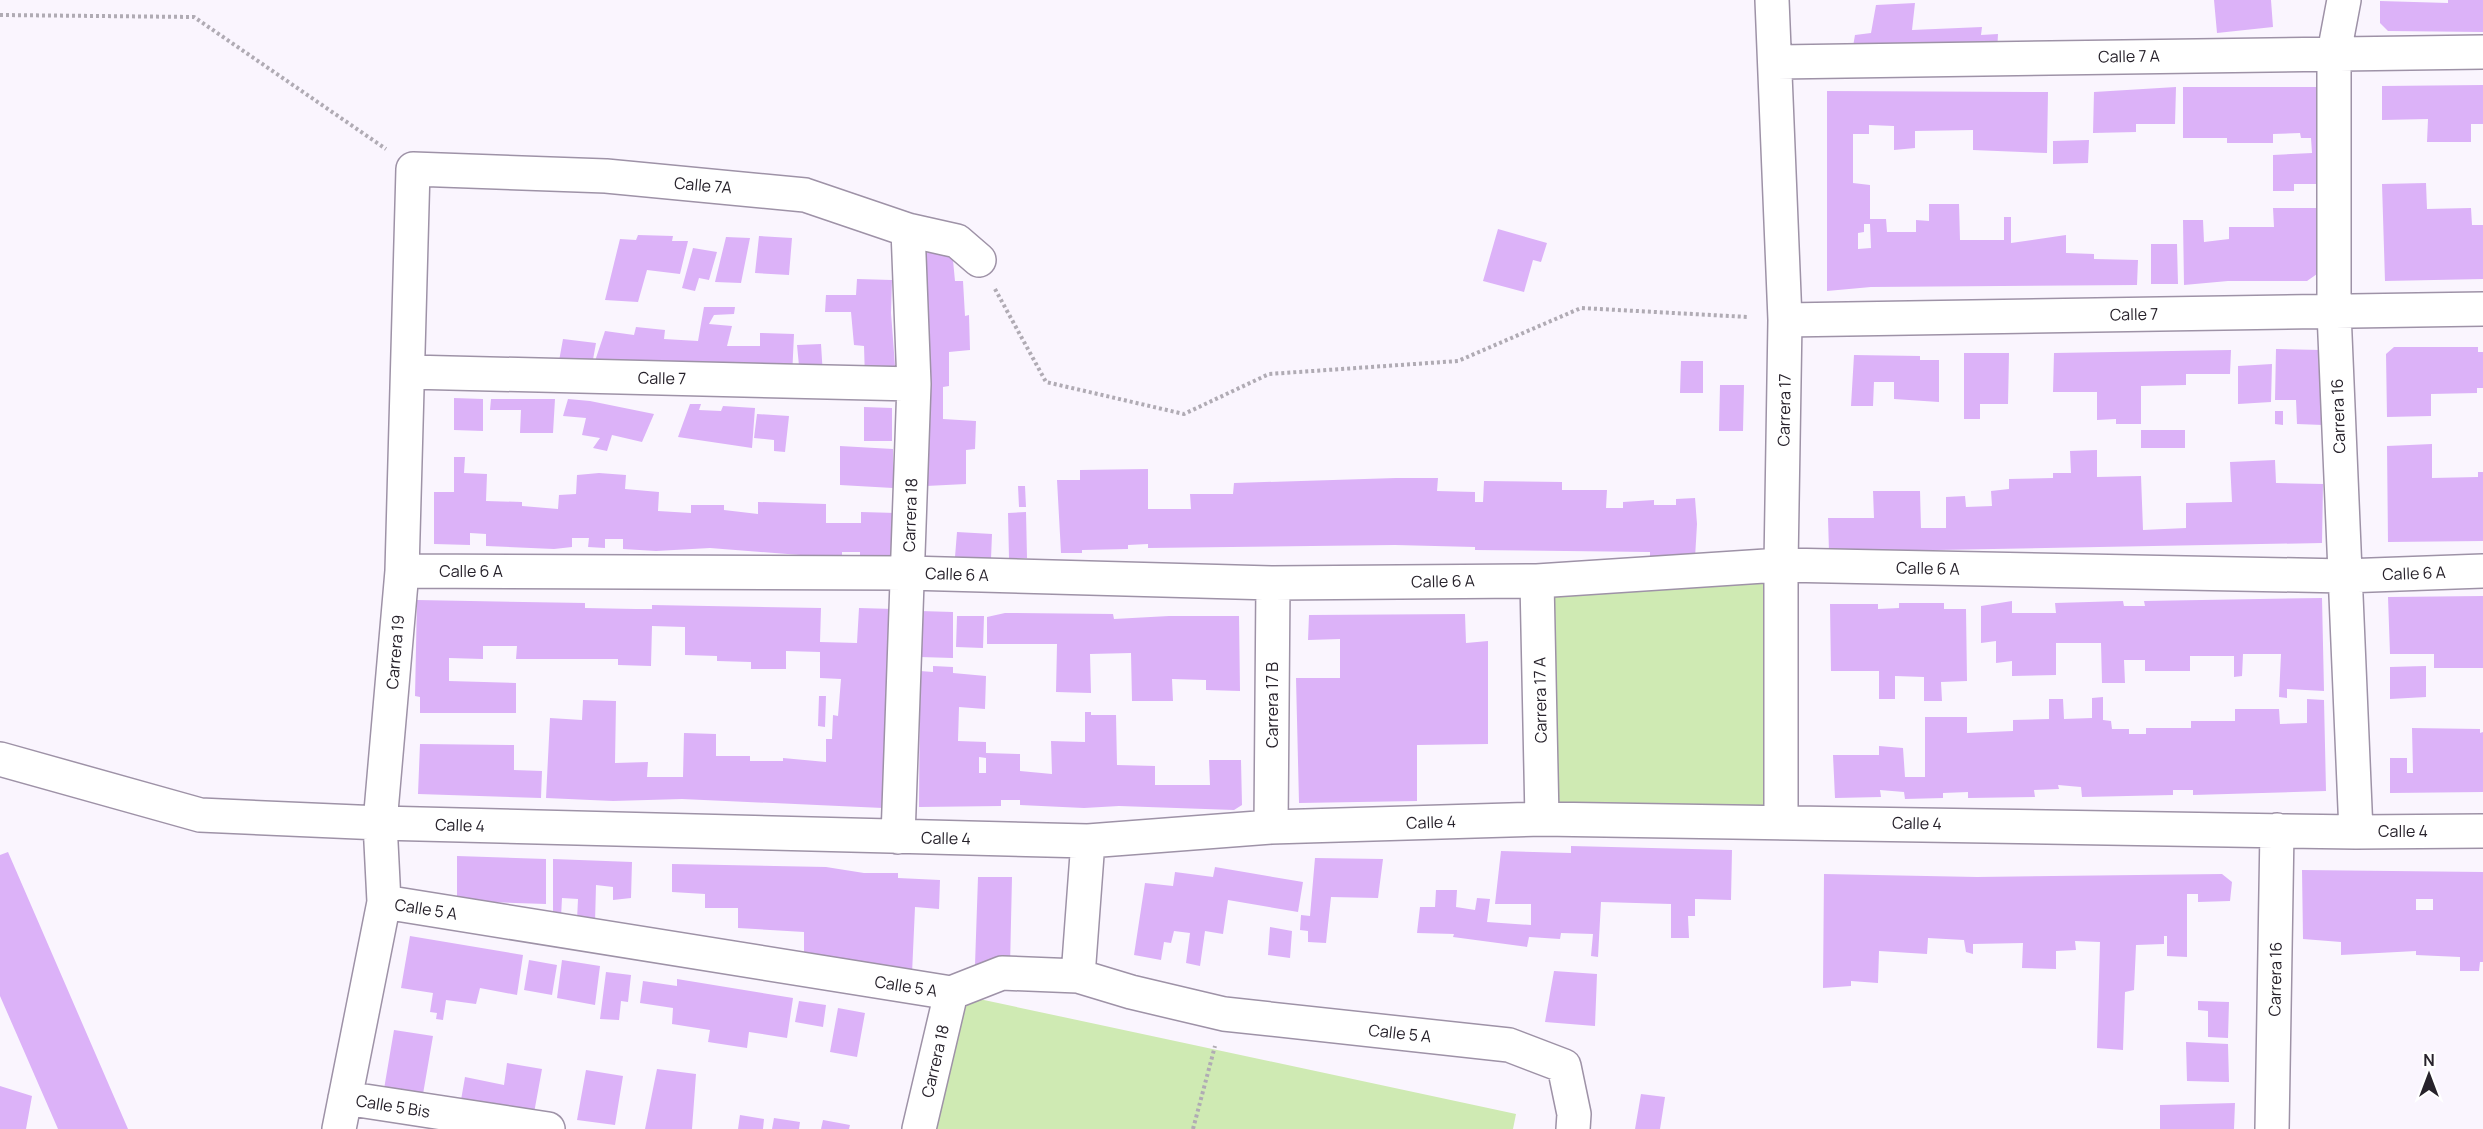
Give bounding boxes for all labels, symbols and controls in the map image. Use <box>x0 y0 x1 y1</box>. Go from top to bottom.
street label: Calle 7 A <box>2098 44 2160 68</box>
street label: Calle 7A <box>673 172 733 198</box>
street label: Calle 7 <box>2110 303 2158 325</box>
street label: Calle 7 <box>638 367 686 389</box>
street label: Carrera 17 <box>1772 373 1796 447</box>
street label: Carrera 16 <box>2326 378 2350 454</box>
street label: Carrera 18 <box>898 478 922 552</box>
street label: Calle 6 A <box>1896 556 1960 580</box>
street label: Calle 6 A <box>439 560 503 582</box>
street label: Calle 6 A <box>2382 561 2446 585</box>
street label: Calle 6 A <box>925 562 989 586</box>
street label: Calle 6 A <box>1411 569 1475 593</box>
street label: Carrera 19 <box>381 614 409 690</box>
street label: Carrera 17 A <box>1528 657 1552 743</box>
street label: Carrera 17 B <box>1261 662 1283 748</box>
street label: Calle 4 <box>1406 810 1456 834</box>
street label: Calle 4 <box>1892 812 1942 834</box>
street label: Calle 4 <box>435 813 485 837</box>
street label: Calle 4 <box>2378 820 2428 842</box>
street label: Calle 4 <box>921 827 971 849</box>
street label: Calle 5 A <box>393 893 459 925</box>
street label: Carrera 16 <box>2263 941 2287 1017</box>
street label: Calle 5 A <box>873 970 939 1002</box>
street label: Calle 5 A <box>1368 1019 1432 1047</box>
street label: Carrera 18 <box>916 1022 954 1100</box>
north arrow <box>2399 1045 2459 1105</box>
text: N <box>2423 1049 2435 1071</box>
street label: Calle 5 Bis <box>354 1089 432 1123</box>

